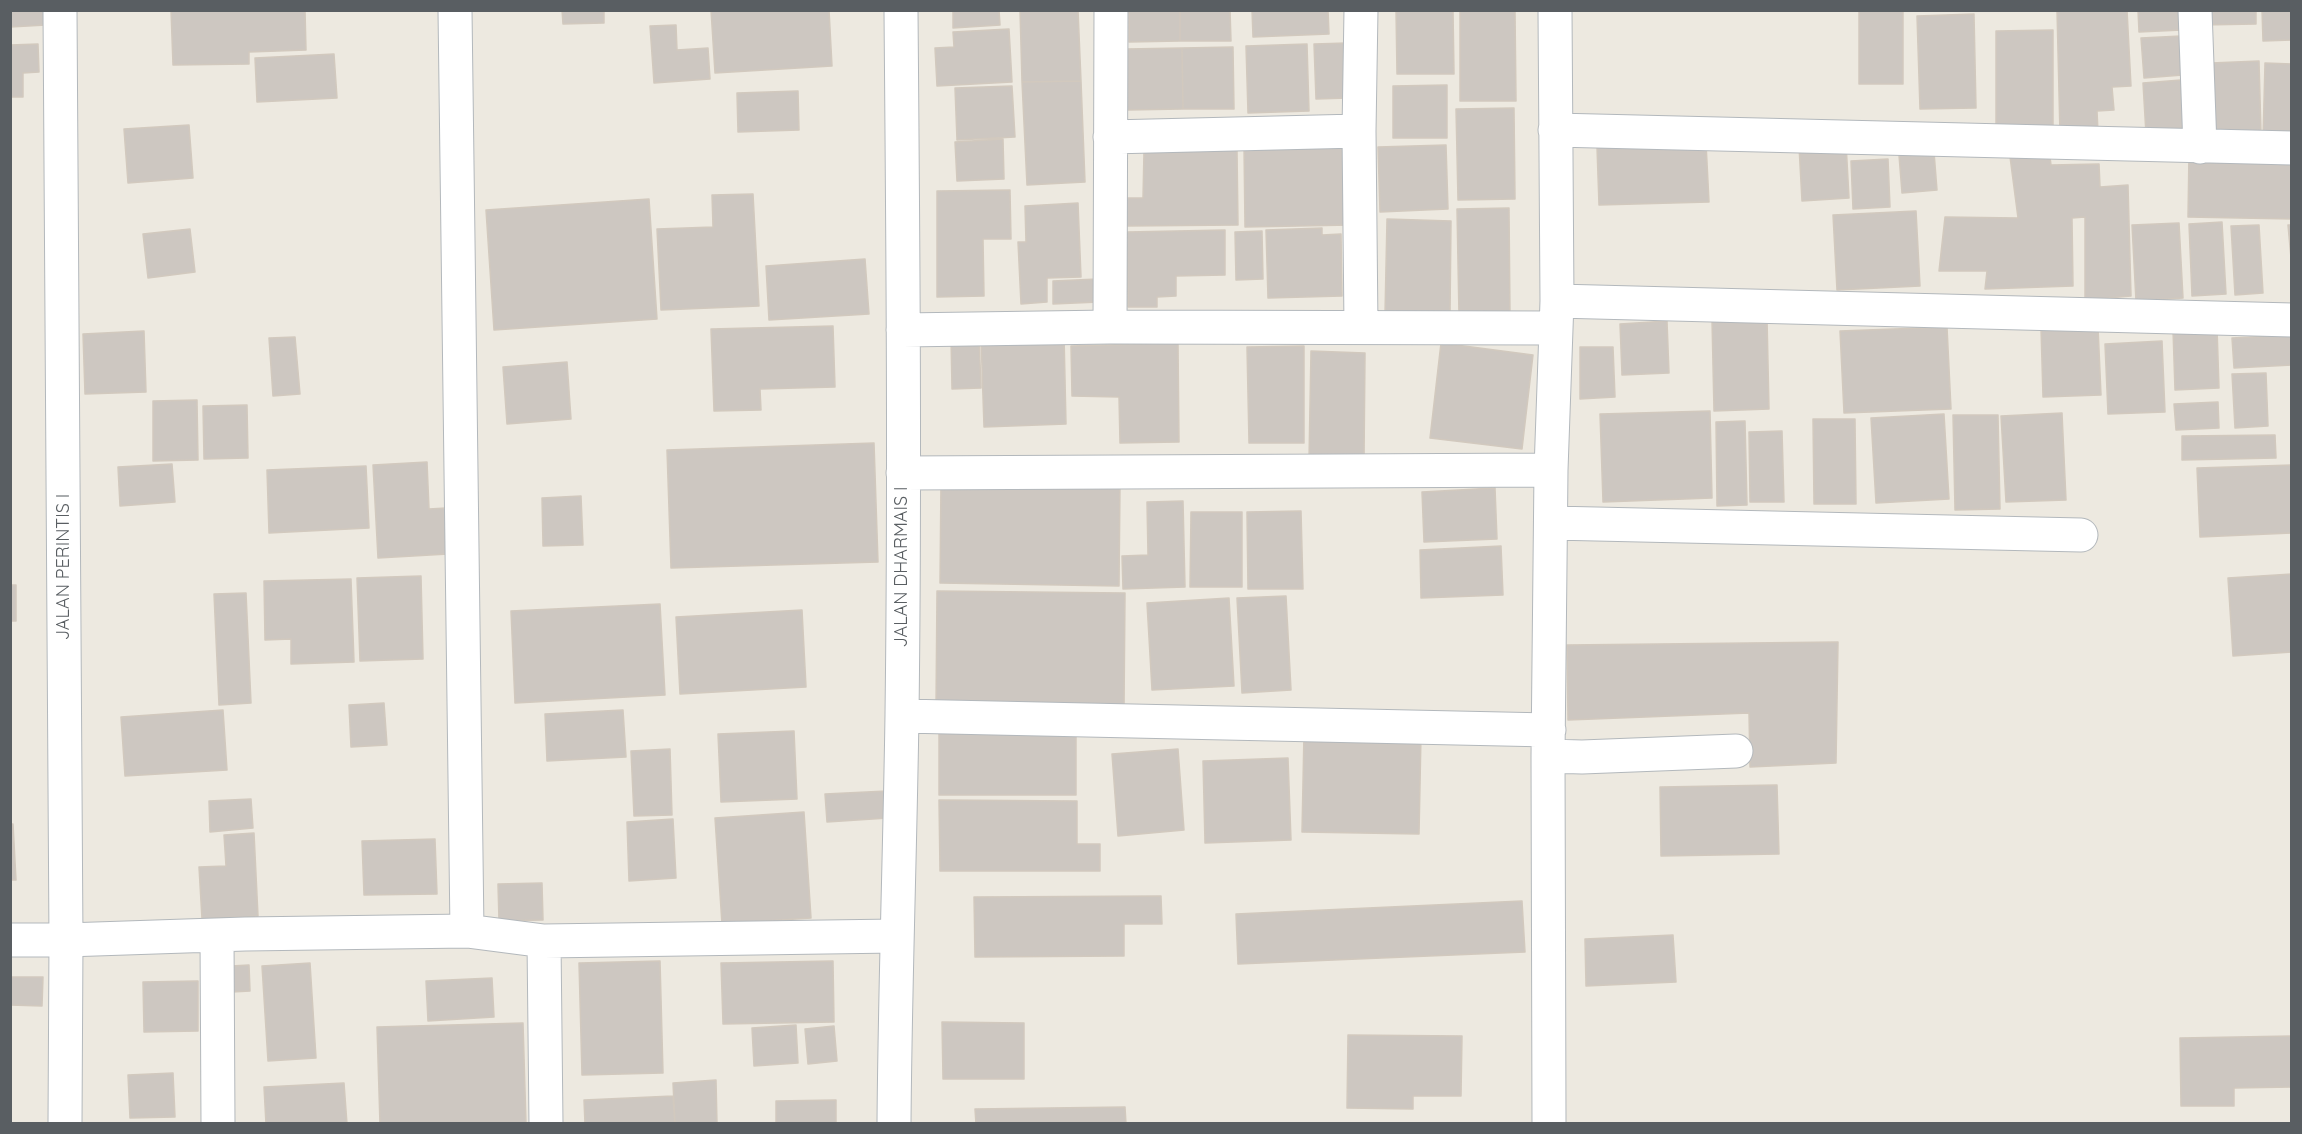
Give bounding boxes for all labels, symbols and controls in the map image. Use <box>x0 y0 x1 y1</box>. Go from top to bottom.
street label: JALAN DHARMAIS I <box>891 486 913 648</box>
street label: JALAN PERINTIS I <box>53 494 75 640</box>

